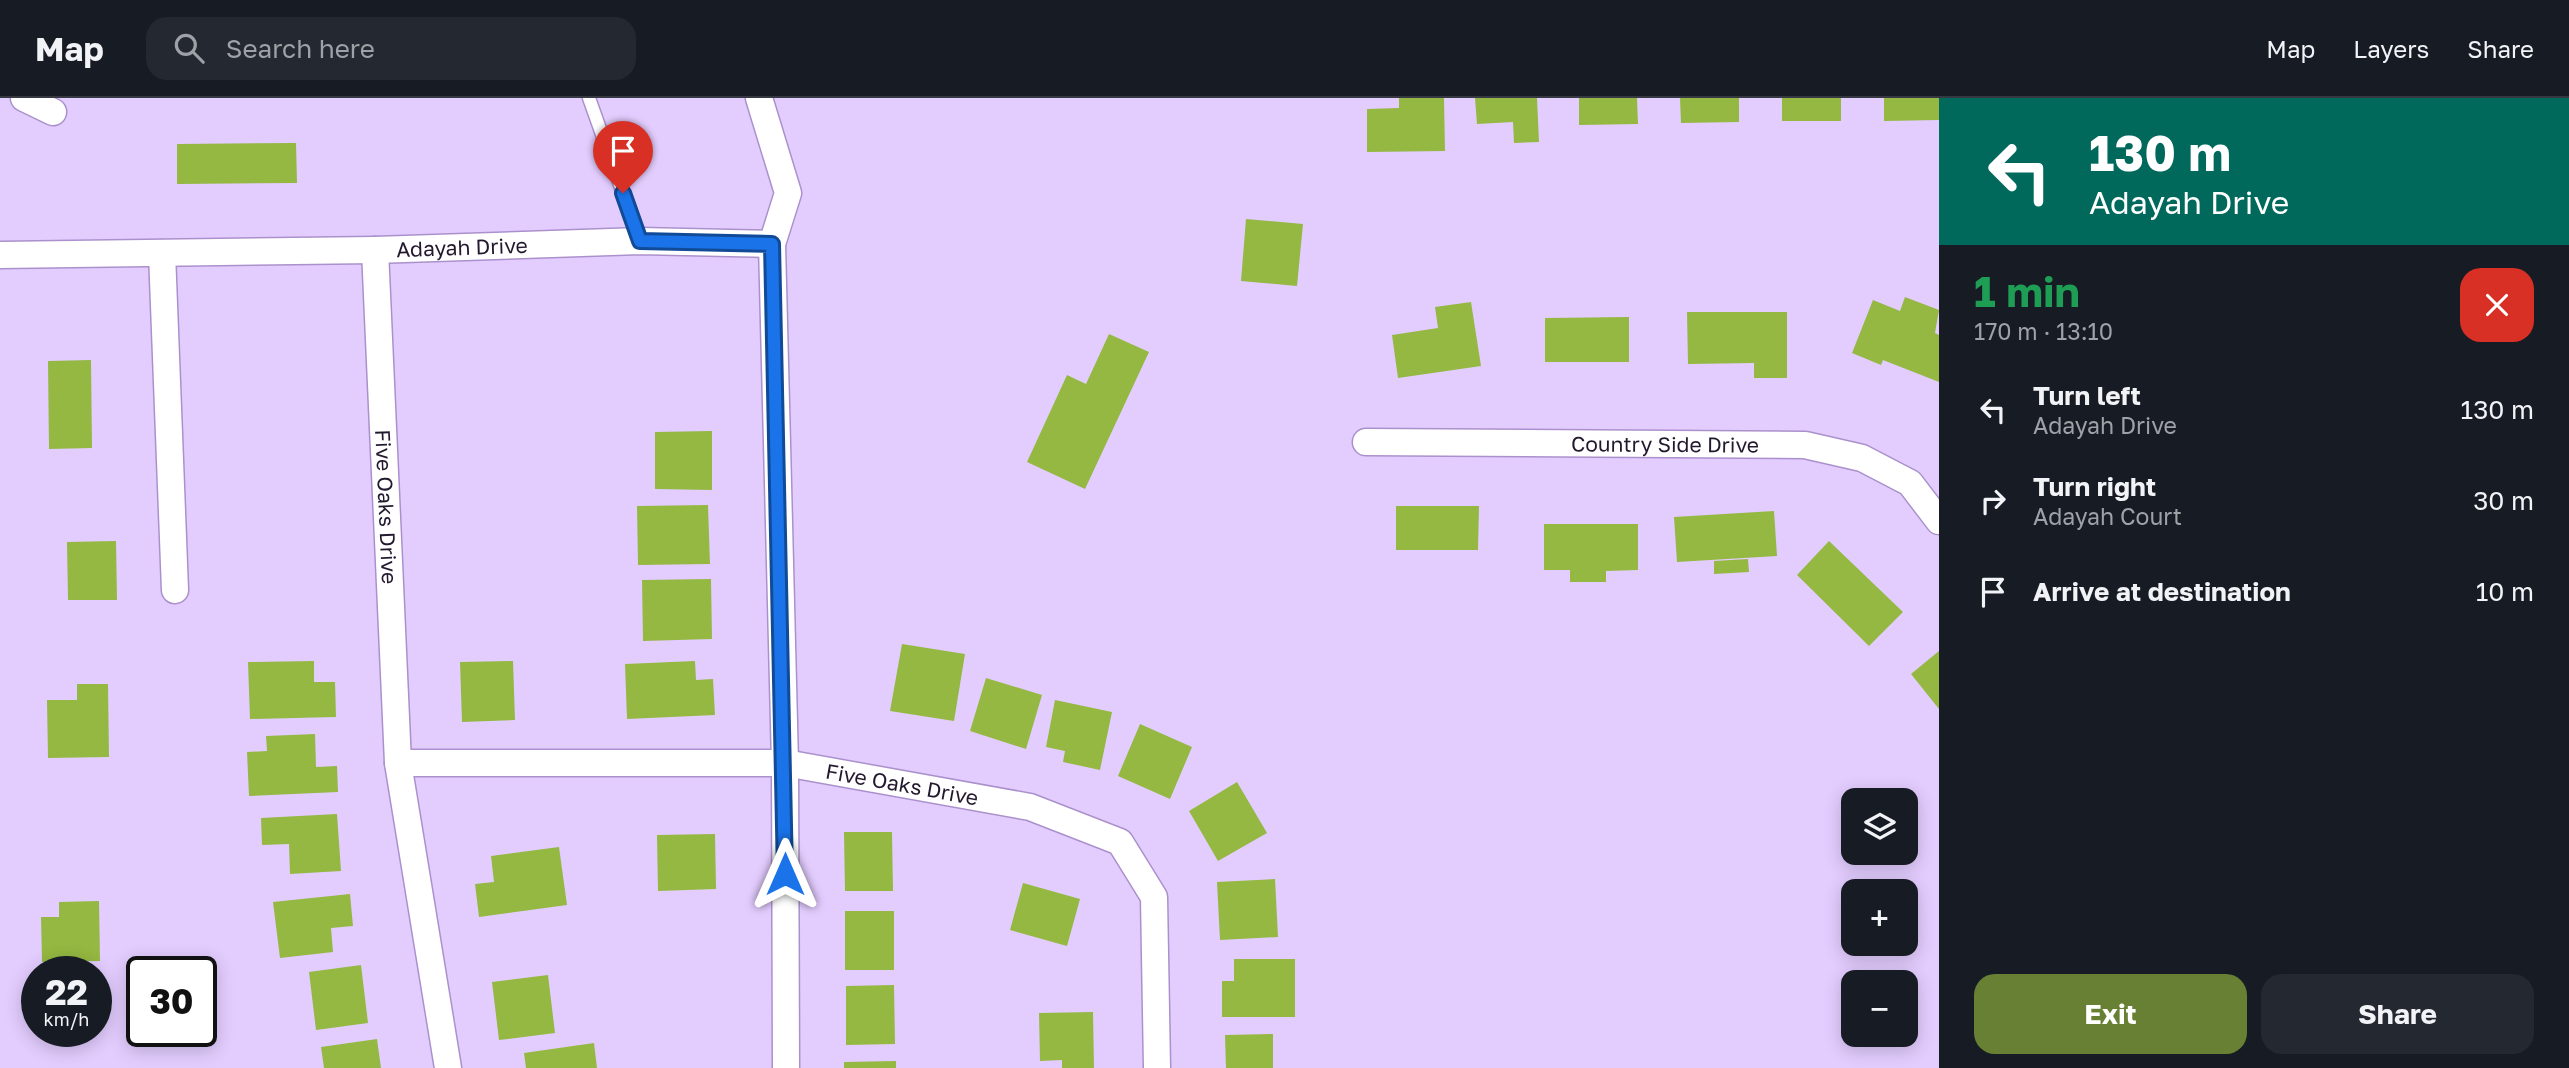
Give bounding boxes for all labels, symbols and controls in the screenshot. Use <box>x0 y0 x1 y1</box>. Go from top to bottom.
search box <box>146 17 636 80</box>
text: Map <box>35 29 104 68</box>
icon: search <box>170 29 208 67</box>
text: Search here <box>226 33 375 64</box>
text: Map <box>2266 34 2315 63</box>
text: Layers <box>2353 34 2429 63</box>
text: Share <box>2467 34 2534 63</box>
pin <box>593 121 653 193</box>
text: 130 m <box>2089 123 2231 182</box>
icon: left <box>1974 126 2065 217</box>
icon: arrive <box>604 132 642 170</box>
text: Adayah Drive <box>2089 183 2289 221</box>
street label: Adayah Drive <box>396 232 528 262</box>
text: 1 min <box>1974 266 2080 316</box>
button: close <box>2460 268 2534 342</box>
text: 170 m · 13:10 <box>1974 317 2113 345</box>
text: Turn left <box>2033 380 2141 411</box>
icon: left <box>1974 391 2012 429</box>
text: 130 m <box>2461 394 2534 425</box>
text: Adayah Drive <box>2033 411 2177 439</box>
street label: Five Oaks Drive <box>370 429 403 585</box>
street label: Country Side Drive <box>1571 430 1759 458</box>
text: Turn right <box>2033 471 2156 502</box>
icon: right <box>1974 482 2012 520</box>
text: 30 m <box>2473 485 2534 516</box>
text: Adayah Court <box>2033 502 2182 530</box>
icon: arrive <box>1974 573 2012 611</box>
text: Arrive at destination <box>2033 576 2291 607</box>
text: 10 m <box>2476 576 2534 607</box>
street label: Five Oaks Drive <box>824 758 981 811</box>
map controls <box>1841 788 1918 1047</box>
button: layers <box>1841 788 1918 865</box>
position arrow <box>748 837 822 911</box>
button: + <box>1841 879 1918 956</box>
speed limit sign: 30 <box>126 956 217 1047</box>
button: − <box>1841 970 1918 1047</box>
text: 22 <box>45 971 88 1013</box>
button: Exit <box>1974 974 2247 1054</box>
button: Share <box>2261 974 2534 1054</box>
text: km/h <box>44 1008 89 1030</box>

